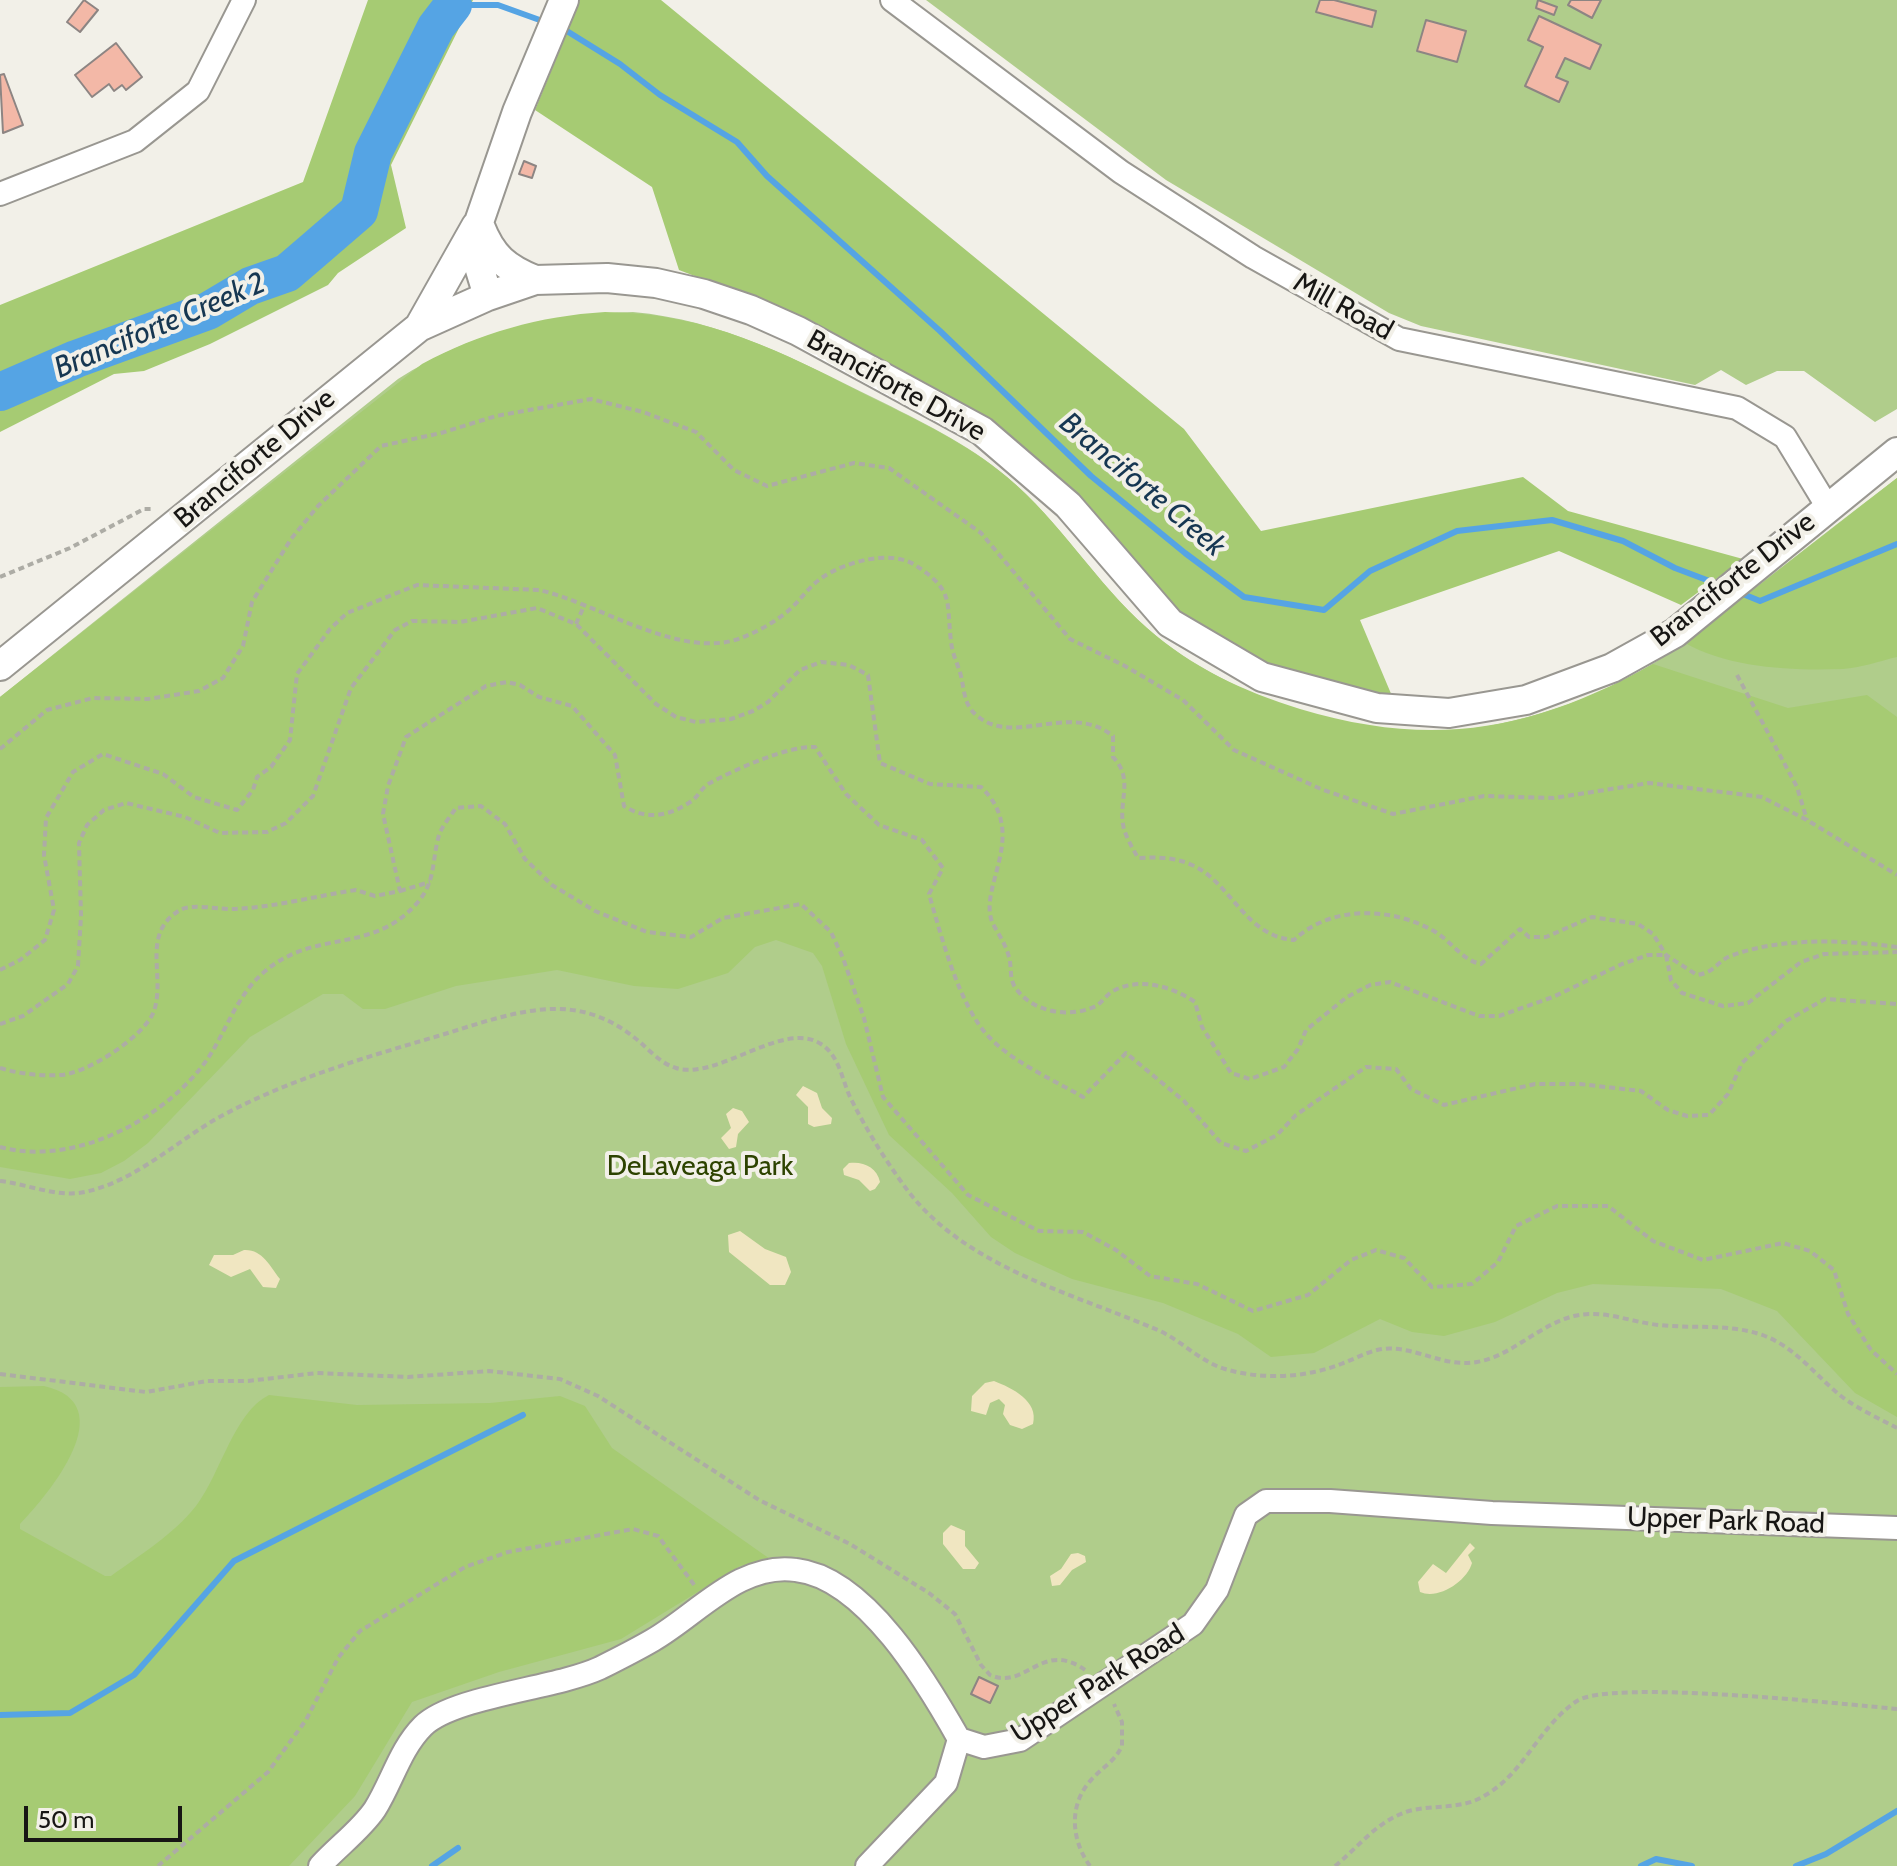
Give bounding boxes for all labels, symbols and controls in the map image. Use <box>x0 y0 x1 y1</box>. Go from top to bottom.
water label: Branciforte Creek 2 <box>49 265 271 387</box>
street label: Mill Road <box>1287 266 1399 348</box>
street label: Branciforte Drive <box>801 323 991 449</box>
street label: Branciforte Drive <box>168 382 342 536</box>
water label: Branciforte Creek <box>1052 405 1232 565</box>
street label: Branciforte Drive <box>1644 506 1822 654</box>
park label: DeLaveaga Park <box>607 1150 793 1184</box>
street label: Upper Park Road <box>1626 1501 1826 1541</box>
street label: Upper Park Road <box>1005 1617 1191 1751</box>
scale bar <box>28 1790 186 1840</box>
text: 50 m <box>38 1805 94 1834</box>

